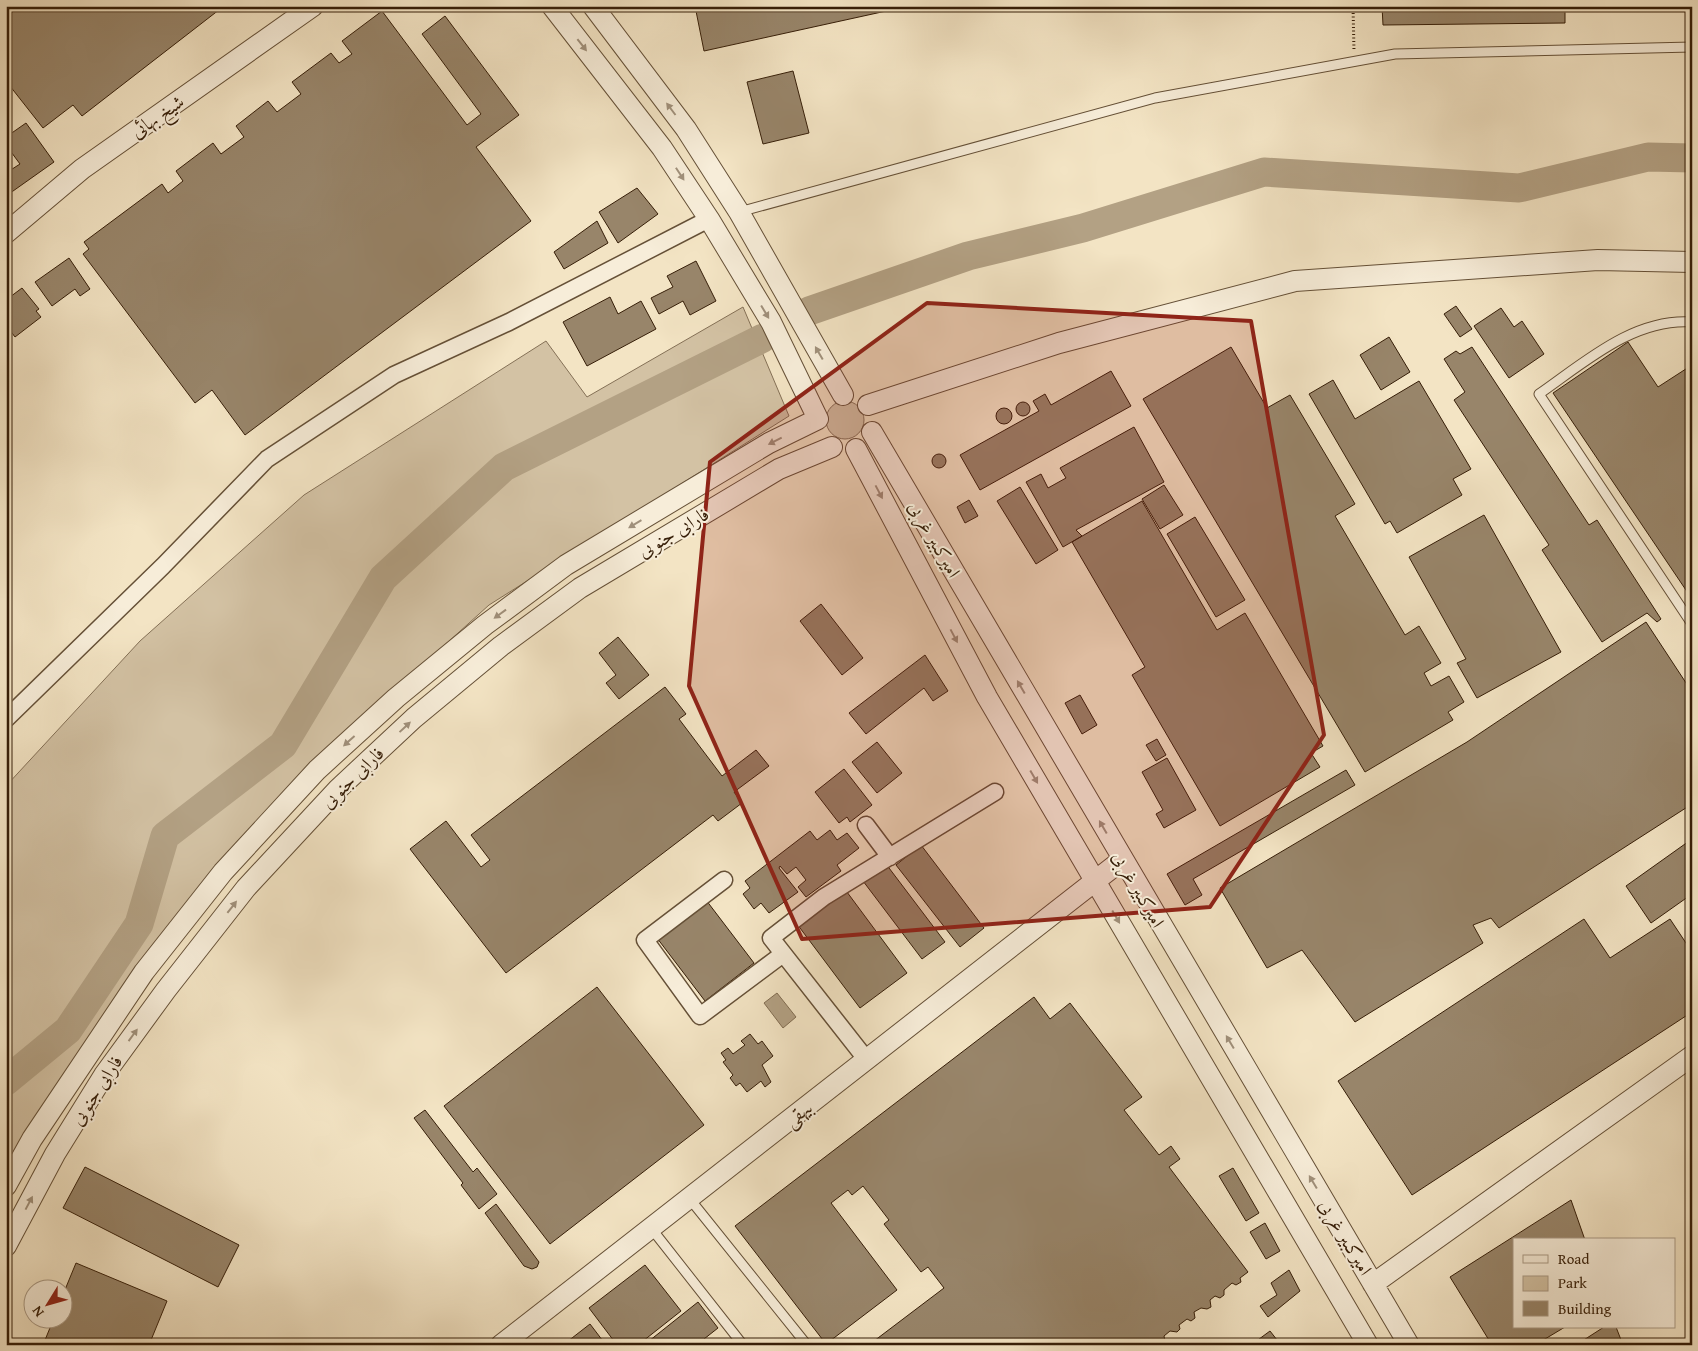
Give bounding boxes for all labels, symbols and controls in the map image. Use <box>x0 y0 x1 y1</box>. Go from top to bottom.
one-way arrow <box>576 38 587 51</box>
street label: شیخ بهائی <box>124 87 192 148</box>
one-way arrow <box>666 102 676 116</box>
one-way arrow <box>675 168 684 181</box>
one-way arrow <box>761 306 770 319</box>
one-way arrow <box>814 346 823 359</box>
one-way arrow <box>767 437 782 445</box>
one-way arrow <box>875 485 883 499</box>
street label: امیرکبیر غربی <box>901 495 968 583</box>
street label: فارابی جنوبی <box>632 500 715 565</box>
one-way arrow <box>628 519 641 528</box>
one-way arrow <box>493 609 507 619</box>
one-way arrow <box>950 628 958 643</box>
one-way arrow <box>1017 679 1025 694</box>
one-way arrow <box>398 721 410 733</box>
one-way arrow <box>343 735 355 747</box>
street label: فارابی جنوبی <box>314 740 391 815</box>
one-way arrow <box>1029 771 1038 784</box>
one-way arrow <box>1098 821 1107 834</box>
street label: امیرکبیر غربی <box>1105 845 1172 933</box>
one-way arrow <box>227 900 237 914</box>
one-way arrow <box>1112 911 1121 924</box>
one-way arrow <box>128 1029 138 1042</box>
one-way arrow <box>1225 1036 1234 1049</box>
street label: فارابی جنوبی <box>63 1049 130 1131</box>
street label: بیهقی <box>777 1093 819 1133</box>
one-way arrow <box>1308 1176 1317 1189</box>
street label: امیرکبیر غربی <box>1311 1194 1380 1281</box>
one-way arrow <box>25 1196 33 1210</box>
legend <box>1513 1238 1676 1328</box>
text: Road <box>1558 1248 1589 1269</box>
text: Park <box>1558 1272 1587 1293</box>
north arrow <box>22 1278 72 1328</box>
text: Building <box>1558 1298 1612 1319</box>
text: N <box>26 1302 48 1322</box>

